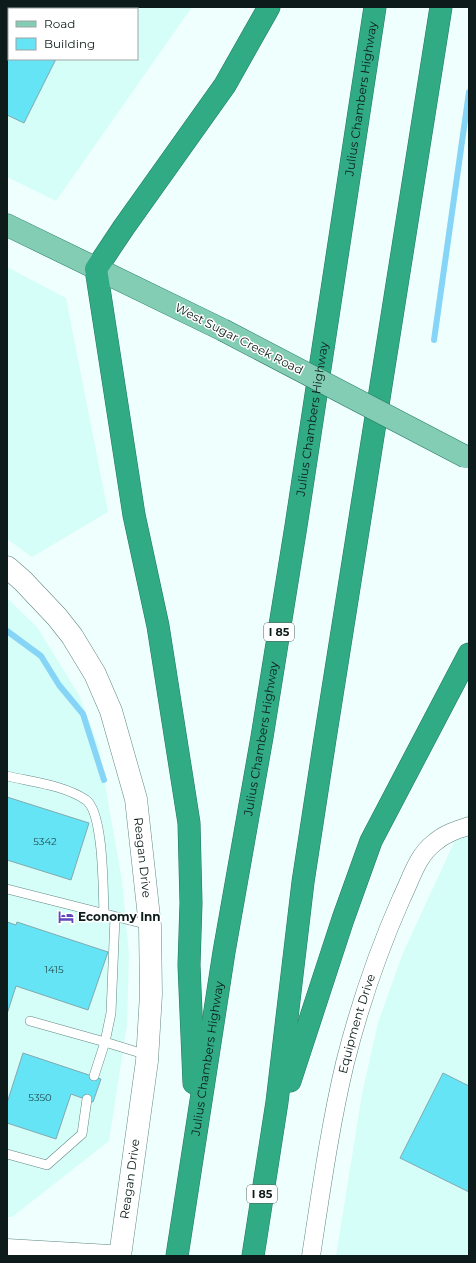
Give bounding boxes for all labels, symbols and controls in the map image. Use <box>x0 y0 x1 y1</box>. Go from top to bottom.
legend <box>8 8 138 60</box>
text: Road <box>44 16 75 31</box>
street label: Julius Chambers Highway <box>341 20 380 178</box>
text: Building <box>44 36 95 51</box>
street label: West Sugar Creek Road <box>173 300 306 377</box>
street label: Julius Chambers Highway <box>292 340 331 498</box>
road number: I 85 <box>264 623 294 641</box>
street label: Julius Chambers Highway <box>240 660 281 818</box>
street label: Reagan Drive <box>131 816 155 898</box>
house number: 5342 <box>33 835 57 848</box>
hotel icon: Economy Inn <box>57 908 75 926</box>
place label: Economy Inn <box>78 909 161 924</box>
house number: 1415 <box>44 963 64 976</box>
street label: Equipment Drive <box>335 972 378 1075</box>
street label: Julius Chambers Highway <box>188 979 226 1138</box>
house number: 5350 <box>28 1091 52 1104</box>
street label: Reagan Drive <box>116 1138 143 1220</box>
road number: I 85 <box>247 1185 277 1203</box>

